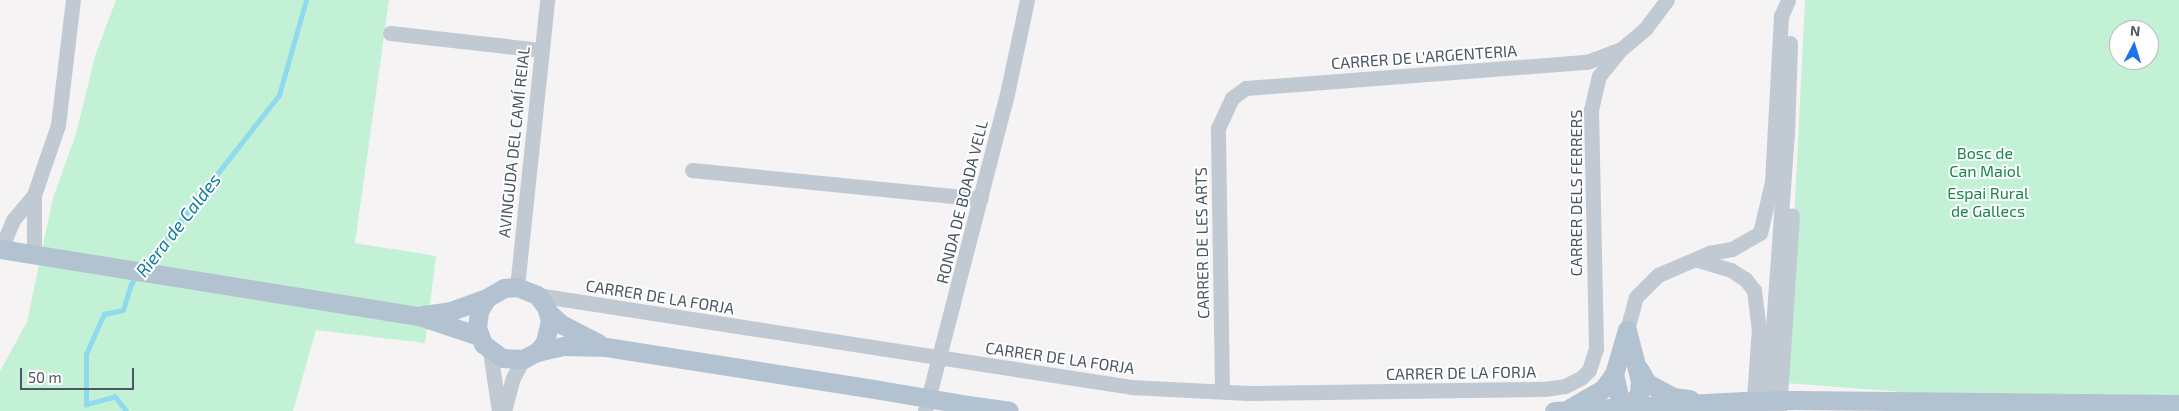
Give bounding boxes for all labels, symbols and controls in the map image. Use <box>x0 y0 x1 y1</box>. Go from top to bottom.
north arrow <box>2109 20 2159 70</box>
text: N <box>2129 22 2141 39</box>
street label: CARRER DE L'ARGENTERIA <box>1330 41 1518 73</box>
street label: AVINGUDA DEL CAMÍ REIAL <box>494 45 534 239</box>
street label: CARRER DELS FERRERS <box>1566 110 1586 276</box>
street label: RONDA DE BOADA VELL <box>932 118 992 286</box>
park label: Bosc de Can Maiol <box>1949 143 2021 181</box>
street label: CARRER DE LES ARTS <box>1191 167 1213 319</box>
water label: Riera de Caldes <box>131 169 225 281</box>
park label: Espai Rural de Gallecs <box>1947 183 2029 221</box>
street label: CARRER DE LA FORJA <box>584 276 736 318</box>
street label: CARRER DE LA FORJA <box>984 338 1136 378</box>
scale bar <box>22 358 136 390</box>
street label: CARRER DE LA FORJA <box>1386 362 1536 384</box>
text: 50 m <box>28 368 62 386</box>

